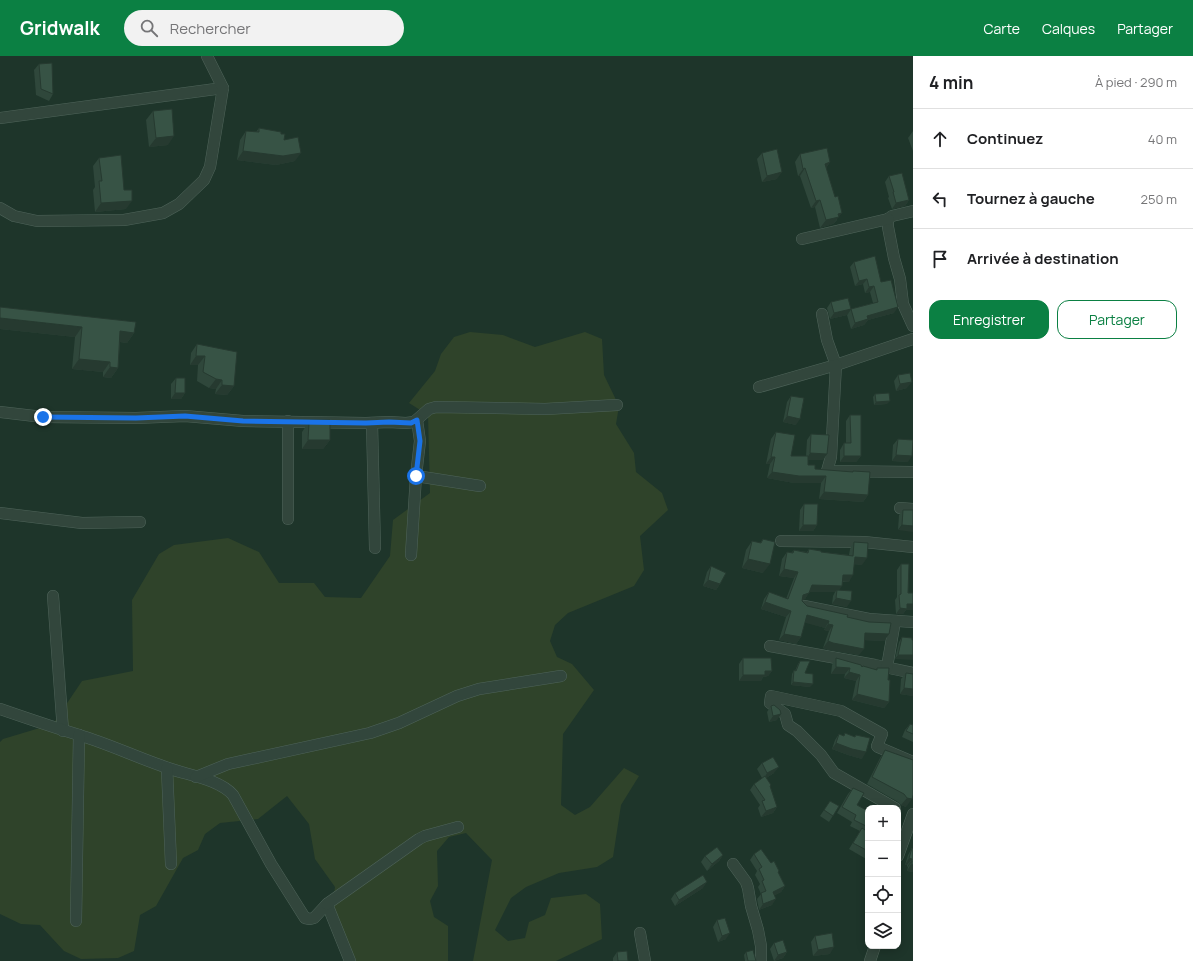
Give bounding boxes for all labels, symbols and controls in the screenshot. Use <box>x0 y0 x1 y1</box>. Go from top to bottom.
search box <box>124 10 404 46</box>
text: Gridwalk <box>20 15 100 41</box>
icon: search <box>138 17 160 39</box>
text: Rechercher <box>170 18 251 39</box>
text: Carte <box>984 19 1020 38</box>
text: Calques <box>1042 19 1095 38</box>
text: Partager <box>1117 19 1173 38</box>
text: 4 min <box>929 71 973 94</box>
text: À pied · 290 m <box>1095 73 1177 91</box>
icon: ahead <box>929 128 951 150</box>
text: Continuez <box>967 128 1043 149</box>
text: 40 m <box>1148 130 1177 148</box>
icon: left <box>929 188 951 210</box>
text: Tournez à gauche <box>967 188 1095 209</box>
text: 250 m <box>1141 190 1177 208</box>
icon: arrive <box>929 248 951 270</box>
text: Arrivée à destination <box>967 248 1119 269</box>
button: Enregistrer <box>929 300 1049 339</box>
button: Partager <box>1057 300 1177 339</box>
route end <box>34 408 52 426</box>
route start <box>407 467 425 485</box>
map controls <box>865 805 901 949</box>
button: + <box>865 805 901 841</box>
button: − <box>865 841 901 877</box>
button: locate <box>865 877 901 913</box>
button: layers <box>865 913 901 949</box>

